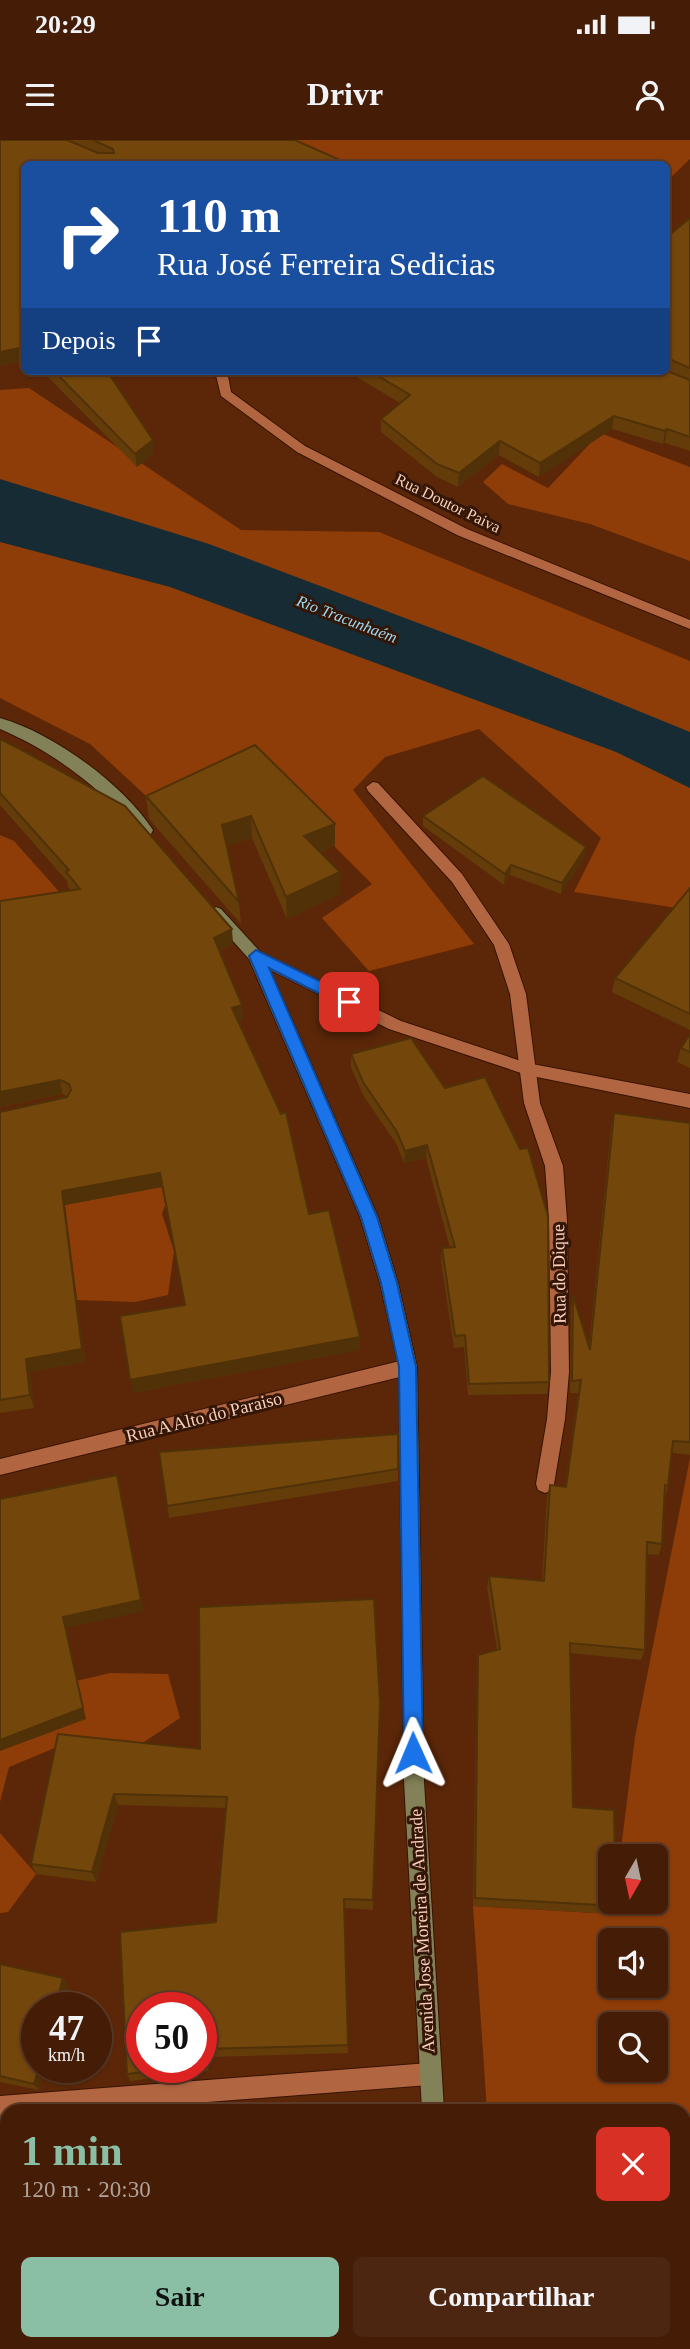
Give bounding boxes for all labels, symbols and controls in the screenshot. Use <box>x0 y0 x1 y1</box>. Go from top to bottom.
text: 20:29 <box>35 10 96 39</box>
icon: menu <box>21 76 59 114</box>
text: Drivr <box>307 76 383 112</box>
icon: person <box>631 76 669 114</box>
text: 110 m <box>157 188 281 243</box>
icon: right <box>42 189 133 280</box>
text: Rua José Ferreira Sedicias <box>157 246 496 282</box>
icon: arrive <box>130 322 168 360</box>
text: Depois <box>42 326 116 355</box>
street label: Rua Doutor Paiva <box>393 470 503 536</box>
water label: Rio Tracunhaém <box>293 592 400 646</box>
pin <box>319 972 379 1032</box>
icon: arrive <box>330 983 368 1021</box>
street label: Rua do Dique <box>548 1224 570 1324</box>
street label: Rua A Alto do Paraiso <box>124 1388 284 1446</box>
position arrow <box>376 1716 450 1790</box>
street label: Avenida Jose Moreira de Andrade <box>406 1808 438 2054</box>
north arrow <box>598 1844 668 1914</box>
map controls <box>598 1844 668 2082</box>
button: sound <box>598 1928 668 1998</box>
speed limit sign: 50 <box>126 1992 217 2083</box>
text: 47 <box>49 2009 84 2048</box>
button: search <box>598 2012 668 2082</box>
text: km/h <box>48 2045 85 2065</box>
button: close <box>596 2127 670 2201</box>
text: 1 min <box>21 2128 123 2174</box>
text: 120 m · 20:30 <box>21 2177 151 2202</box>
button: Sair <box>21 2257 339 2337</box>
button: Compartilhar <box>353 2257 670 2337</box>

